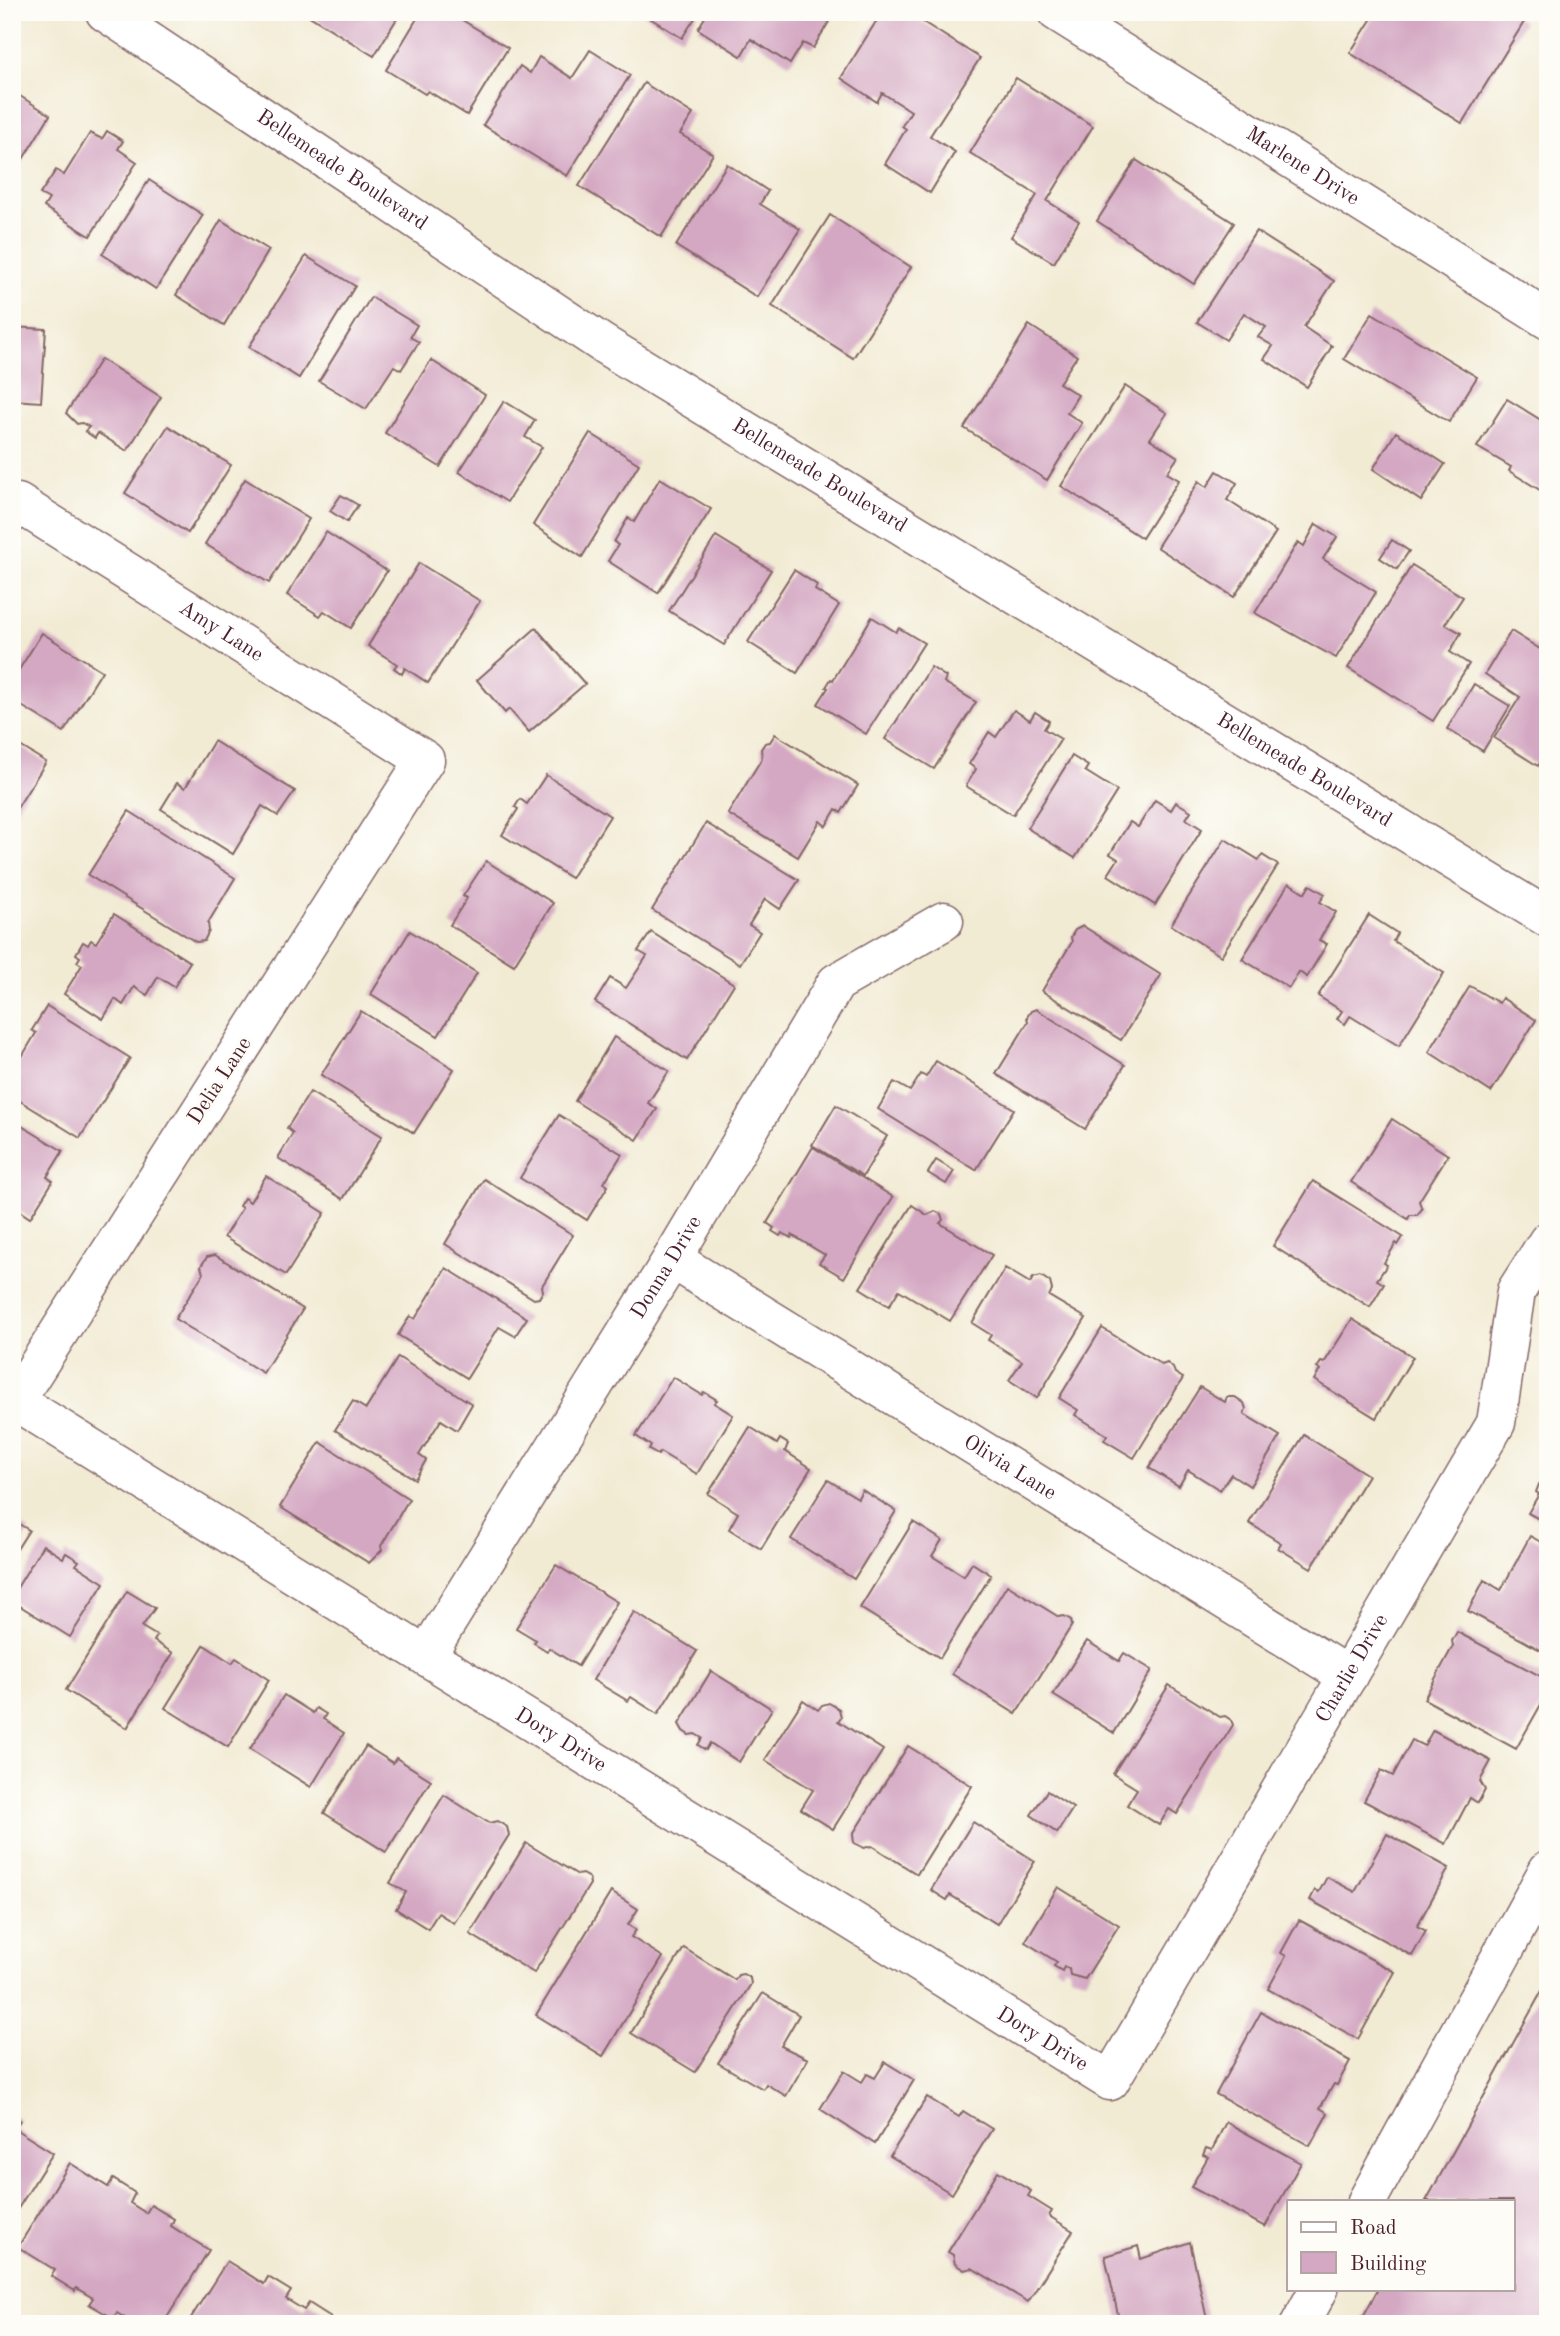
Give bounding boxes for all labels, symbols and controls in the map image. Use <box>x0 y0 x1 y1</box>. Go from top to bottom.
street label: Bellemeade Boulevard <box>253 106 431 234</box>
street label: Marlene Drive <box>1242 123 1363 209</box>
street label: Bellemeade Boulevard <box>729 415 911 537</box>
street label: Amy Lane <box>175 597 267 666</box>
street label: Bellemeade Boulevard <box>1213 709 1395 831</box>
street label: Delia Lane <box>184 1034 256 1128</box>
street label: Donna Drive <box>627 1212 706 1322</box>
street label: Olivia Lane <box>960 1431 1060 1504</box>
street label: Charlie Drive <box>1312 1610 1392 1726</box>
street label: Dory Drive <box>511 1704 610 1776</box>
street label: Dory Drive <box>993 2003 1092 2075</box>
legend <box>1287 2200 1514 2290</box>
text: Road <box>1350 2218 1397 2239</box>
text: Building <box>1350 2254 1427 2275</box>

